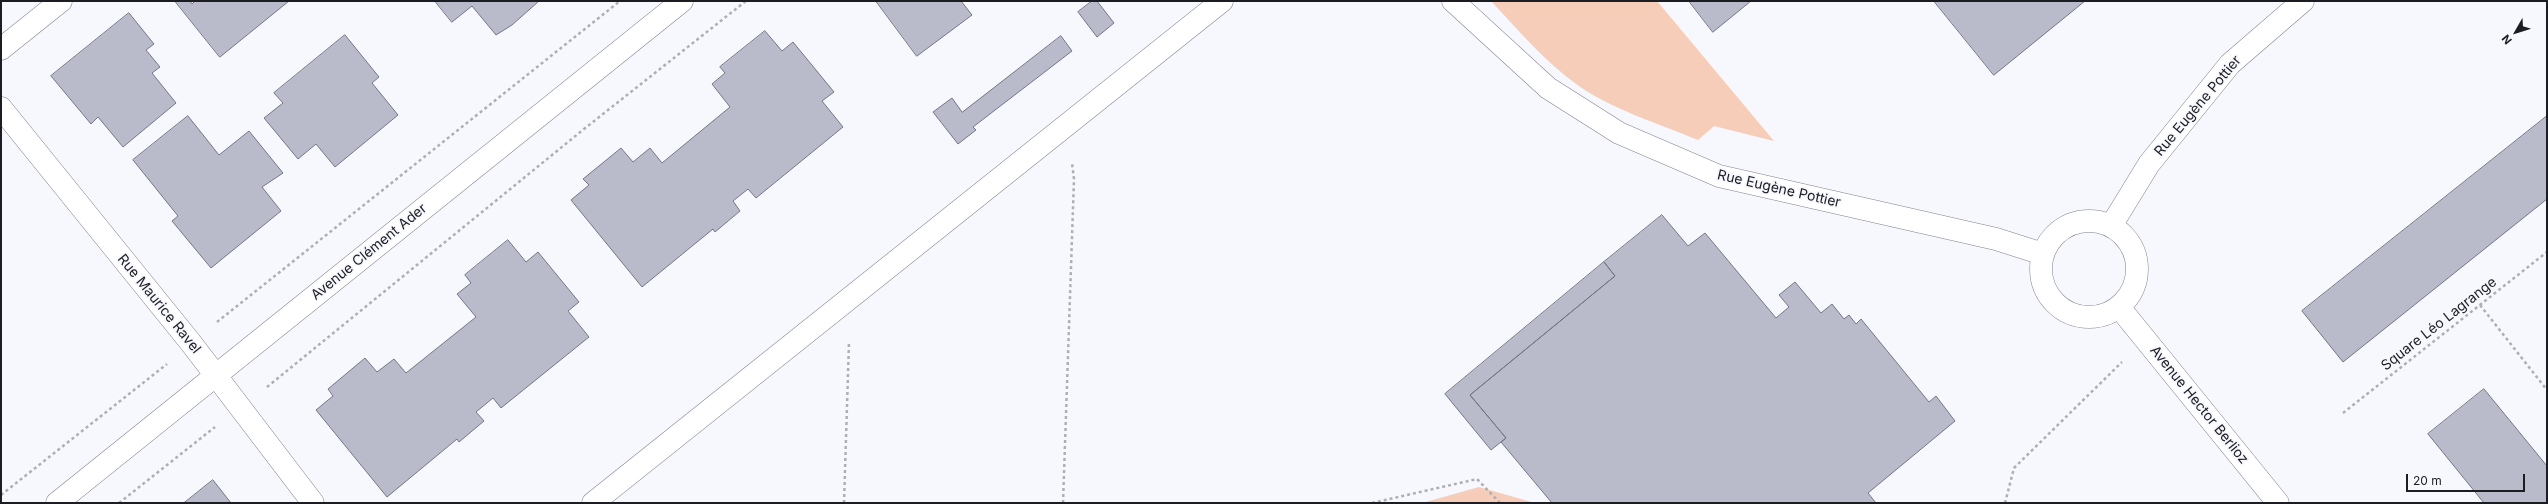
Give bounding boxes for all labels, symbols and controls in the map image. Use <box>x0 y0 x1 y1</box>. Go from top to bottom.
north arrow <box>2496 12 2536 52</box>
text: N <box>2499 32 2515 47</box>
street label: Rue Eugène Pottier <box>2151 52 2245 160</box>
street label: Rue Eugène Pottier <box>1716 167 1842 211</box>
street label: Avenue Clément Ader <box>308 200 430 304</box>
street label: Rue Maurice Ravel <box>114 251 204 357</box>
street label: Square Léo Lagrange <box>2378 274 2500 374</box>
street label: Avenue Hector Berlioz <box>2146 343 2252 467</box>
scale bar <box>2408 466 2527 492</box>
text: 20 m <box>2413 473 2442 488</box>

